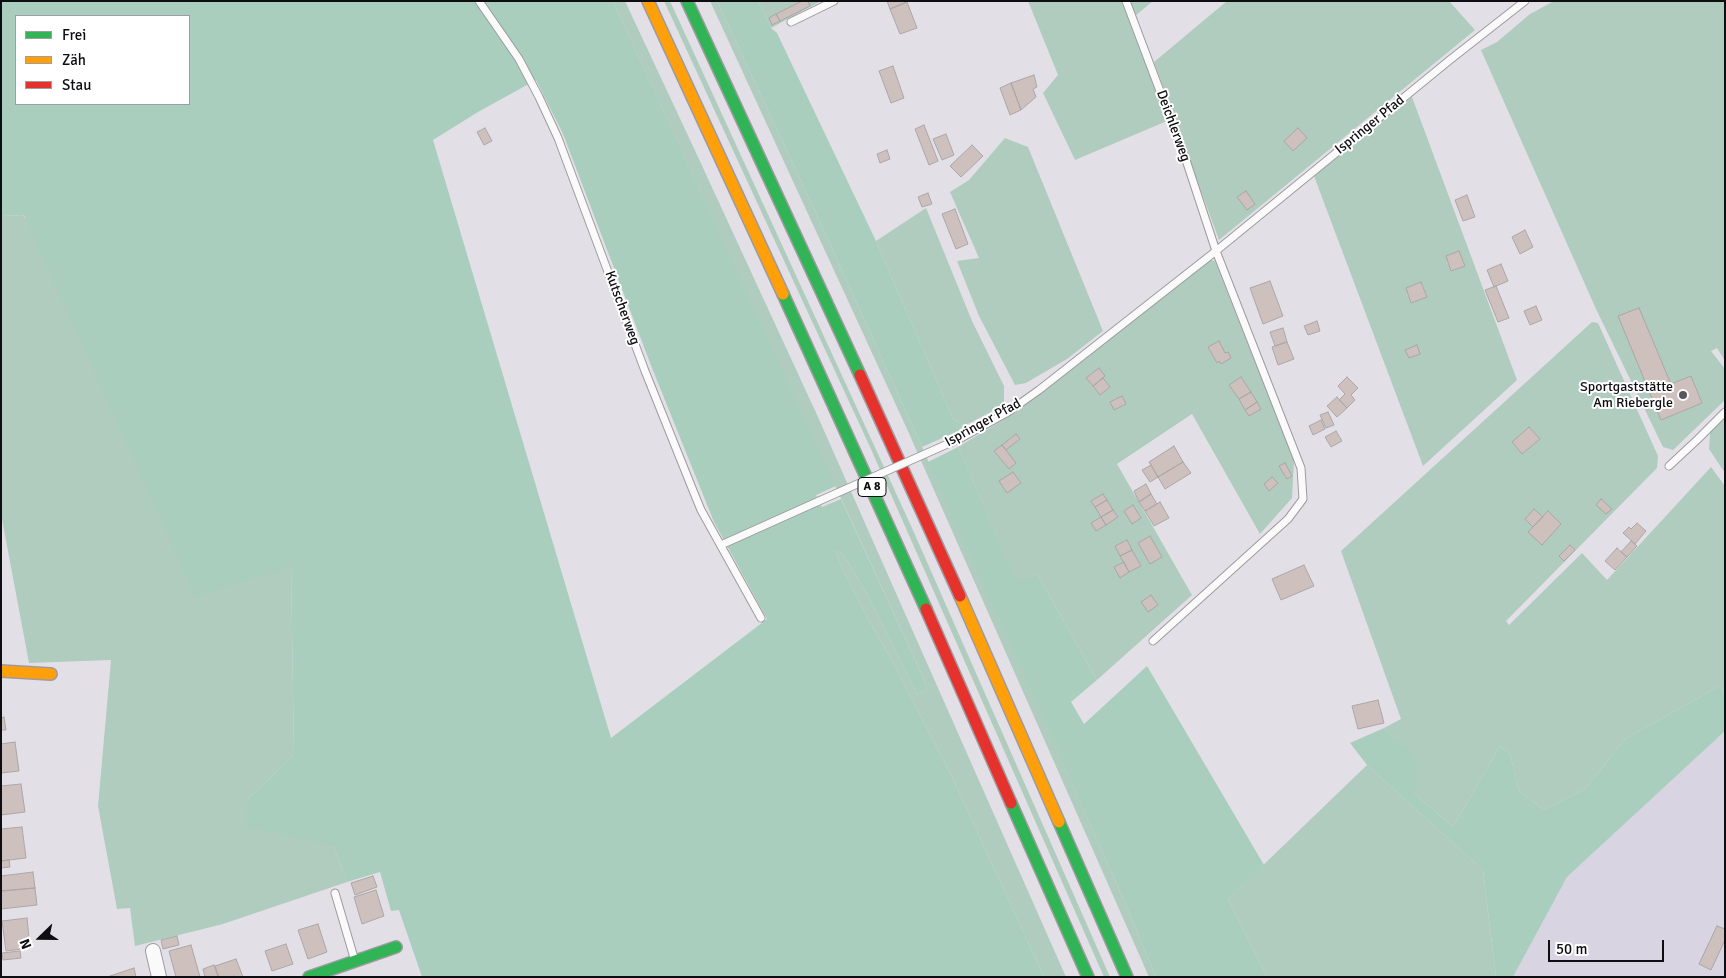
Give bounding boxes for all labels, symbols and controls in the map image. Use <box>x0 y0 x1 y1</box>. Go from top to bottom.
legend <box>15 15 190 105</box>
text: Frei <box>62 26 86 44</box>
text: Zäh <box>62 51 86 69</box>
text: Stau <box>62 76 91 94</box>
street label: Deichlerweg <box>1152 88 1194 164</box>
street label: Ispringer Pfad <box>1332 92 1408 158</box>
street label: Kutscherweg <box>601 269 643 347</box>
place label: Sportgaststätte Am Riebergle <box>1580 379 1673 412</box>
marker: Sportgaststätte Am Riebergle <box>1677 389 1689 401</box>
street label: Ispringer Pfad <box>942 395 1024 451</box>
road number: A 8 <box>858 478 886 497</box>
north arrow <box>15 913 65 963</box>
scale bar <box>1551 930 1667 962</box>
text: N <box>16 936 35 952</box>
text: 50 m <box>1556 940 1587 958</box>

